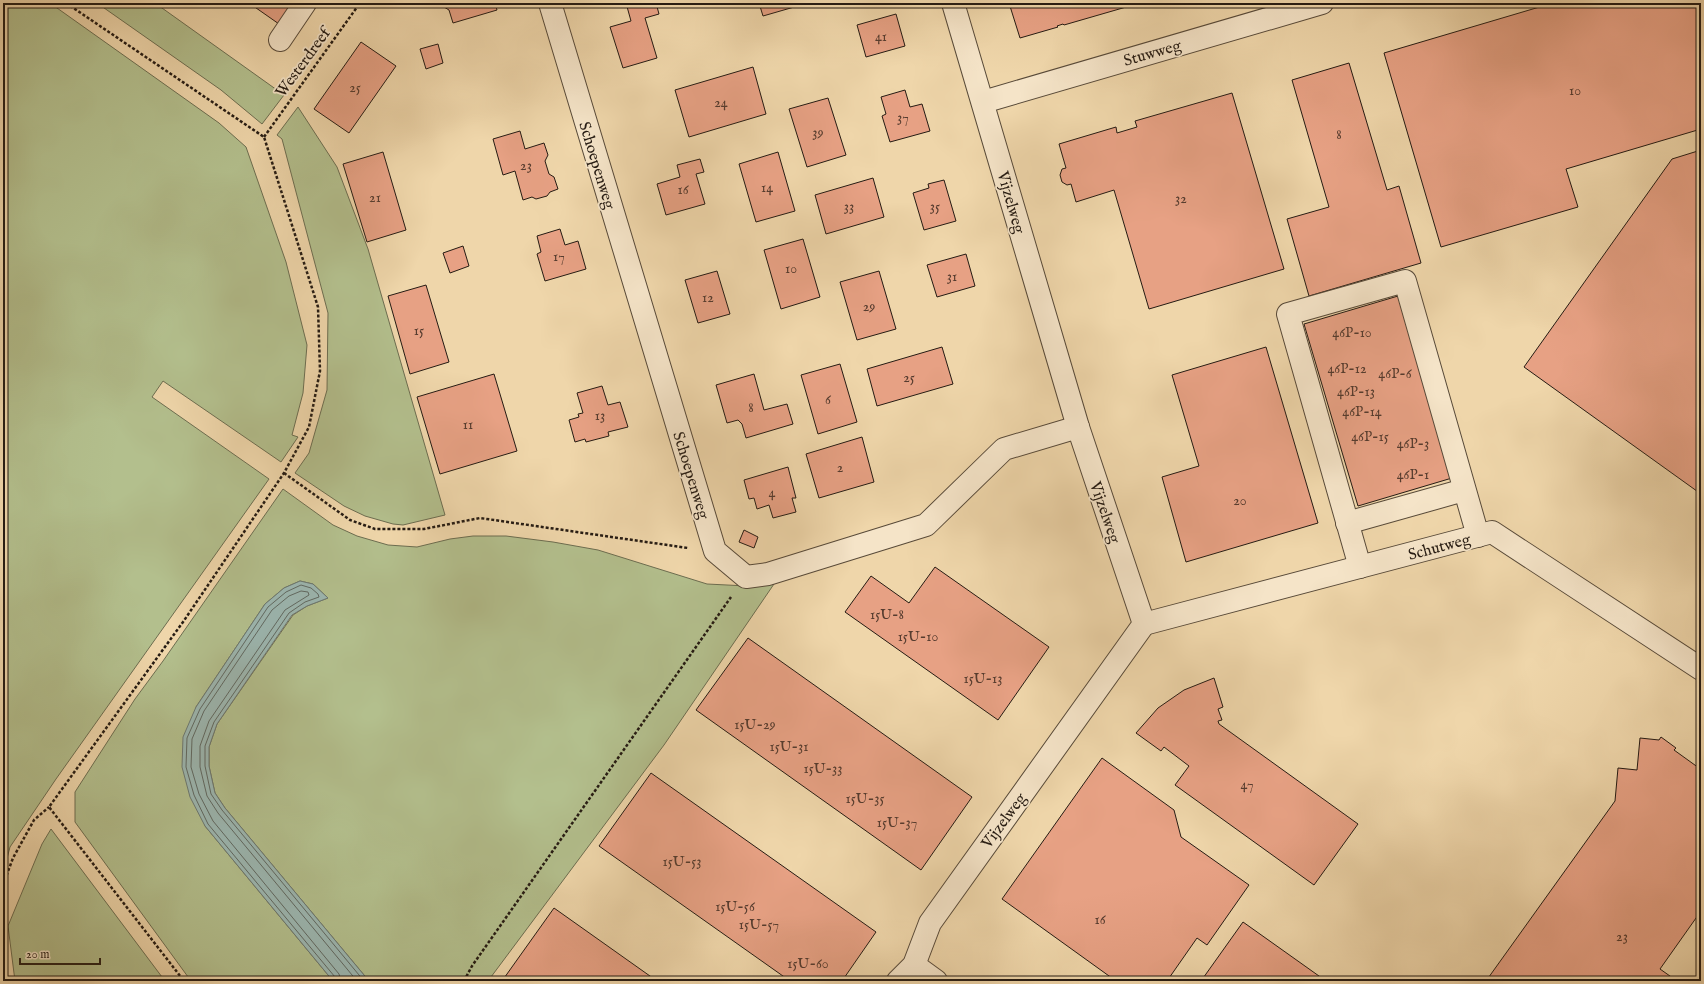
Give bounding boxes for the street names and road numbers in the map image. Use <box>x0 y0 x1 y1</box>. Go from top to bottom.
street label: Westerdreef <box>272 22 337 102</box>
street label: Stuwweg <box>1121 36 1184 72</box>
street label: Schoepenweg <box>573 119 619 212</box>
street label: Vijzelweg <box>991 168 1029 236</box>
street label: Schoepenweg <box>667 429 713 522</box>
street label: Vijzelweg <box>1084 478 1124 546</box>
street label: Schutweg <box>1406 530 1473 566</box>
street label: Vijzelweg <box>977 789 1032 854</box>

